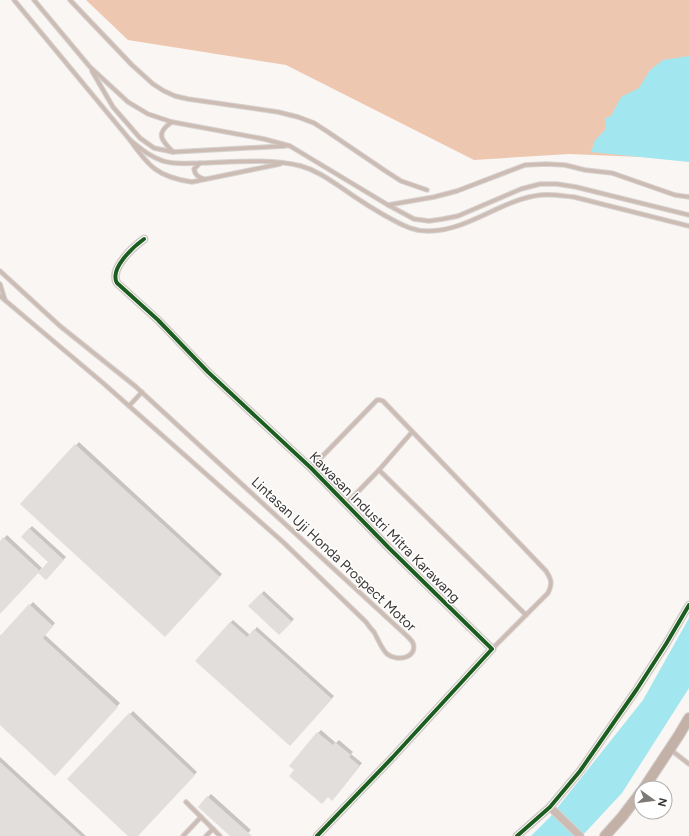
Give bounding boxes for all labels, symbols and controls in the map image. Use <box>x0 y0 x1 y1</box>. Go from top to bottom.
street label: Kawasan Industri Mitra Karawang <box>306 448 464 606</box>
street label: Lintasan Uji Honda Prospect Motor <box>248 473 420 635</box>
north arrow <box>633 780 673 820</box>
text: N <box>655 797 670 808</box>

